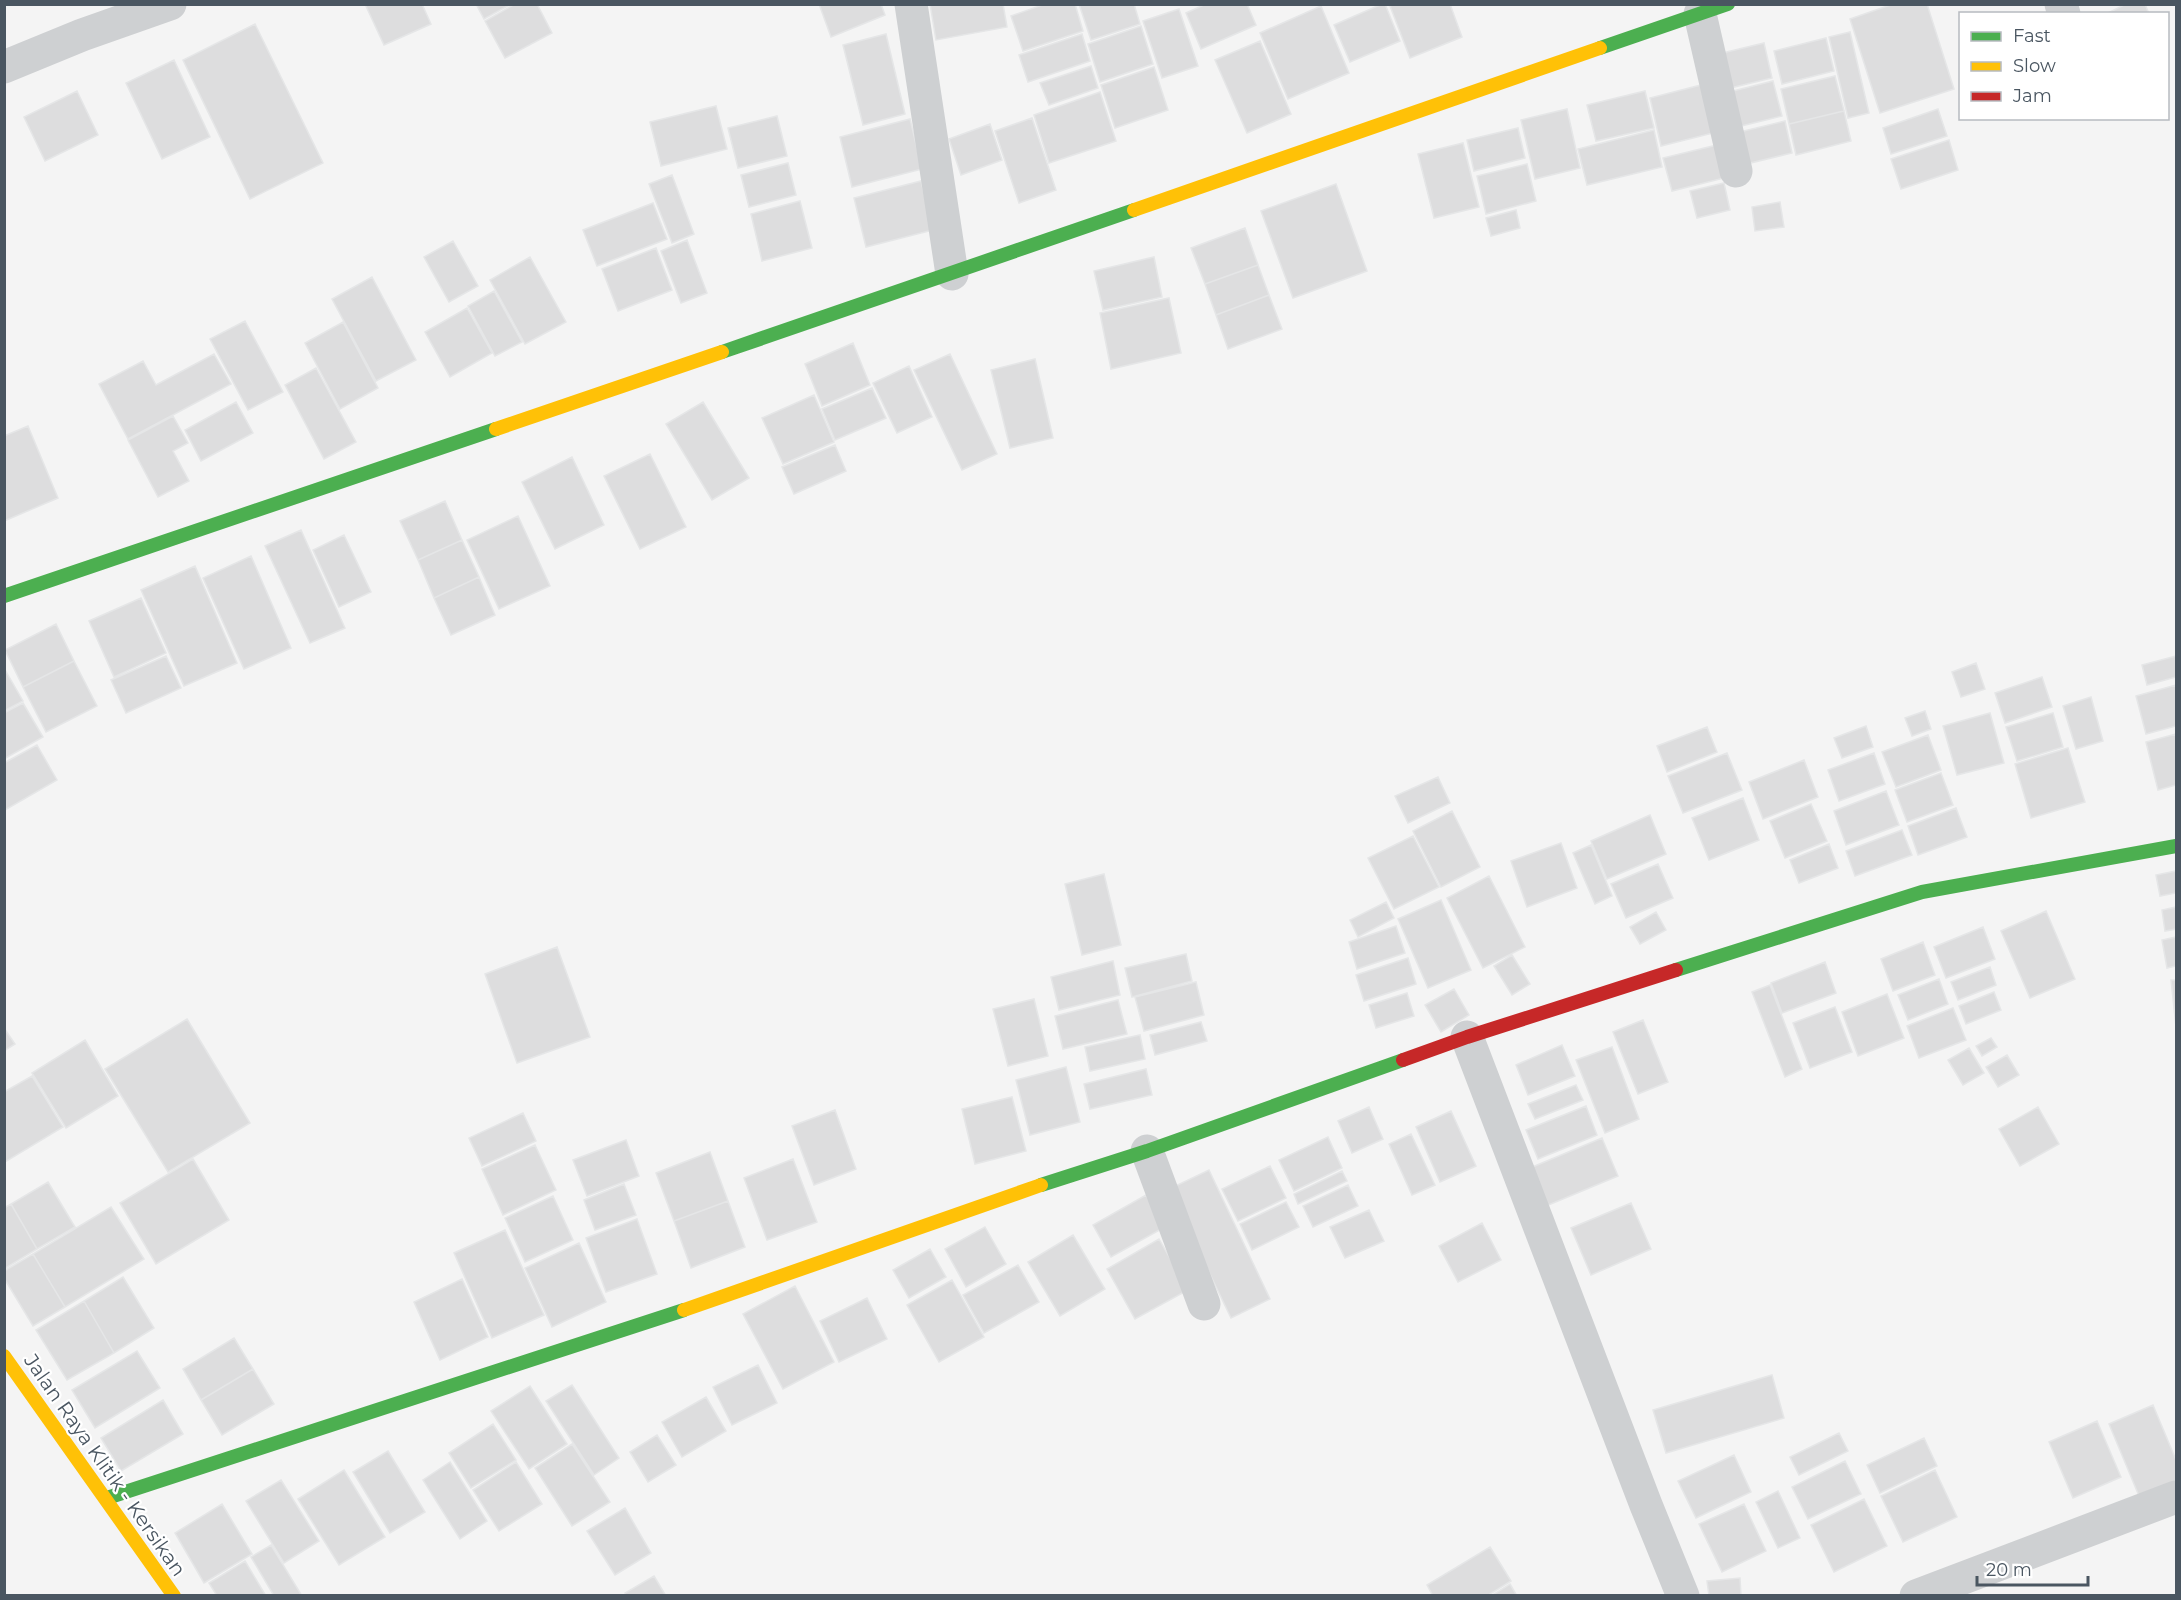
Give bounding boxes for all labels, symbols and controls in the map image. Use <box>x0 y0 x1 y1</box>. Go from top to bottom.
legend <box>1959 12 2169 120</box>
text: Fast <box>2013 25 2051 47</box>
text: Slow <box>2013 55 2056 77</box>
text: Jam <box>2012 85 2052 107</box>
street label: Jalan Raya Klitik - Kersikan <box>18 1349 191 1581</box>
scale bar <box>1977 1549 2088 1587</box>
text: 20 m <box>1986 1559 2032 1581</box>

